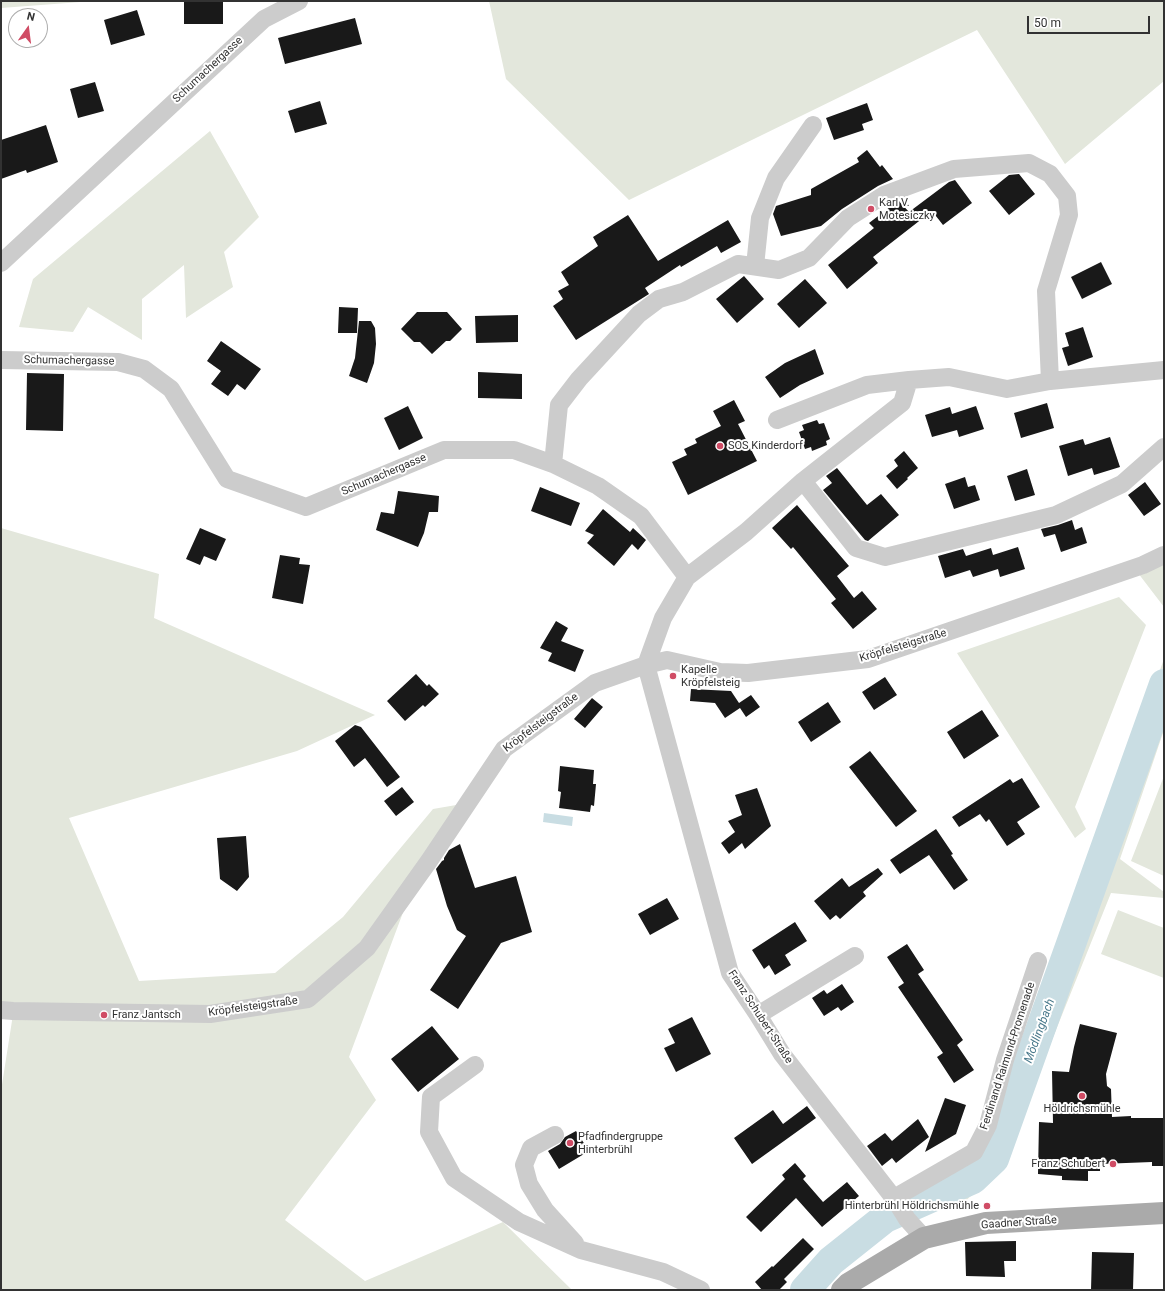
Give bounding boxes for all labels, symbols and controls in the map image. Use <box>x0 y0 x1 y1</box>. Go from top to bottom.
north arrow <box>8 8 48 48</box>
scale bar <box>1029 8 1152 34</box>
text: N <box>25 10 36 24</box>
text: 50 m <box>1034 16 1061 30</box>
street label: Schumachergasse <box>170 34 246 106</box>
place label: Karl V. Motesiczky <box>879 196 935 222</box>
marker: Karl V. Motesiczky <box>866 204 876 214</box>
street label: Schumachergasse <box>24 354 114 368</box>
place label: SOS Kinderdorf <box>728 439 803 453</box>
marker: SOS Kinderdorf <box>715 441 725 451</box>
street label: Schumachergasse <box>340 451 428 499</box>
street label: Kröpfelsteigstraße <box>858 626 948 666</box>
place label: Kapelle Kröpfelsteig <box>681 663 740 689</box>
marker: Kapelle Kröpfelsteig <box>668 671 678 681</box>
street label: Kröpfelsteigstraße <box>501 691 581 755</box>
street label: Franz Schubert-Straße <box>725 968 795 1066</box>
street label: Ferdinand Raimund-Promenade <box>978 981 1038 1131</box>
street label: Kröpfelsteigstraße <box>207 994 299 1020</box>
water label: Mödlingbach <box>1022 997 1058 1065</box>
place label: Franz Jantsch <box>112 1008 181 1022</box>
marker: Franz Jantsch <box>99 1010 109 1020</box>
marker: Höldrichsmühle <box>1077 1091 1087 1101</box>
place label: Höldrichsmühle <box>1043 1102 1121 1116</box>
place label: Pfadfindergruppe Hinterbrühl <box>578 1130 663 1156</box>
marker: Pfadfindergruppe Hinterbrühl <box>565 1138 575 1148</box>
place label: Franz Schubert <box>1031 1157 1105 1171</box>
marker: Franz Schubert <box>1108 1159 1118 1169</box>
place label: Hinterbrühl Höldrichsmühle <box>845 1199 979 1213</box>
marker: Hinterbrühl Höldrichsmühle <box>982 1201 992 1211</box>
street label: Gaadner Straße <box>981 1214 1057 1232</box>

